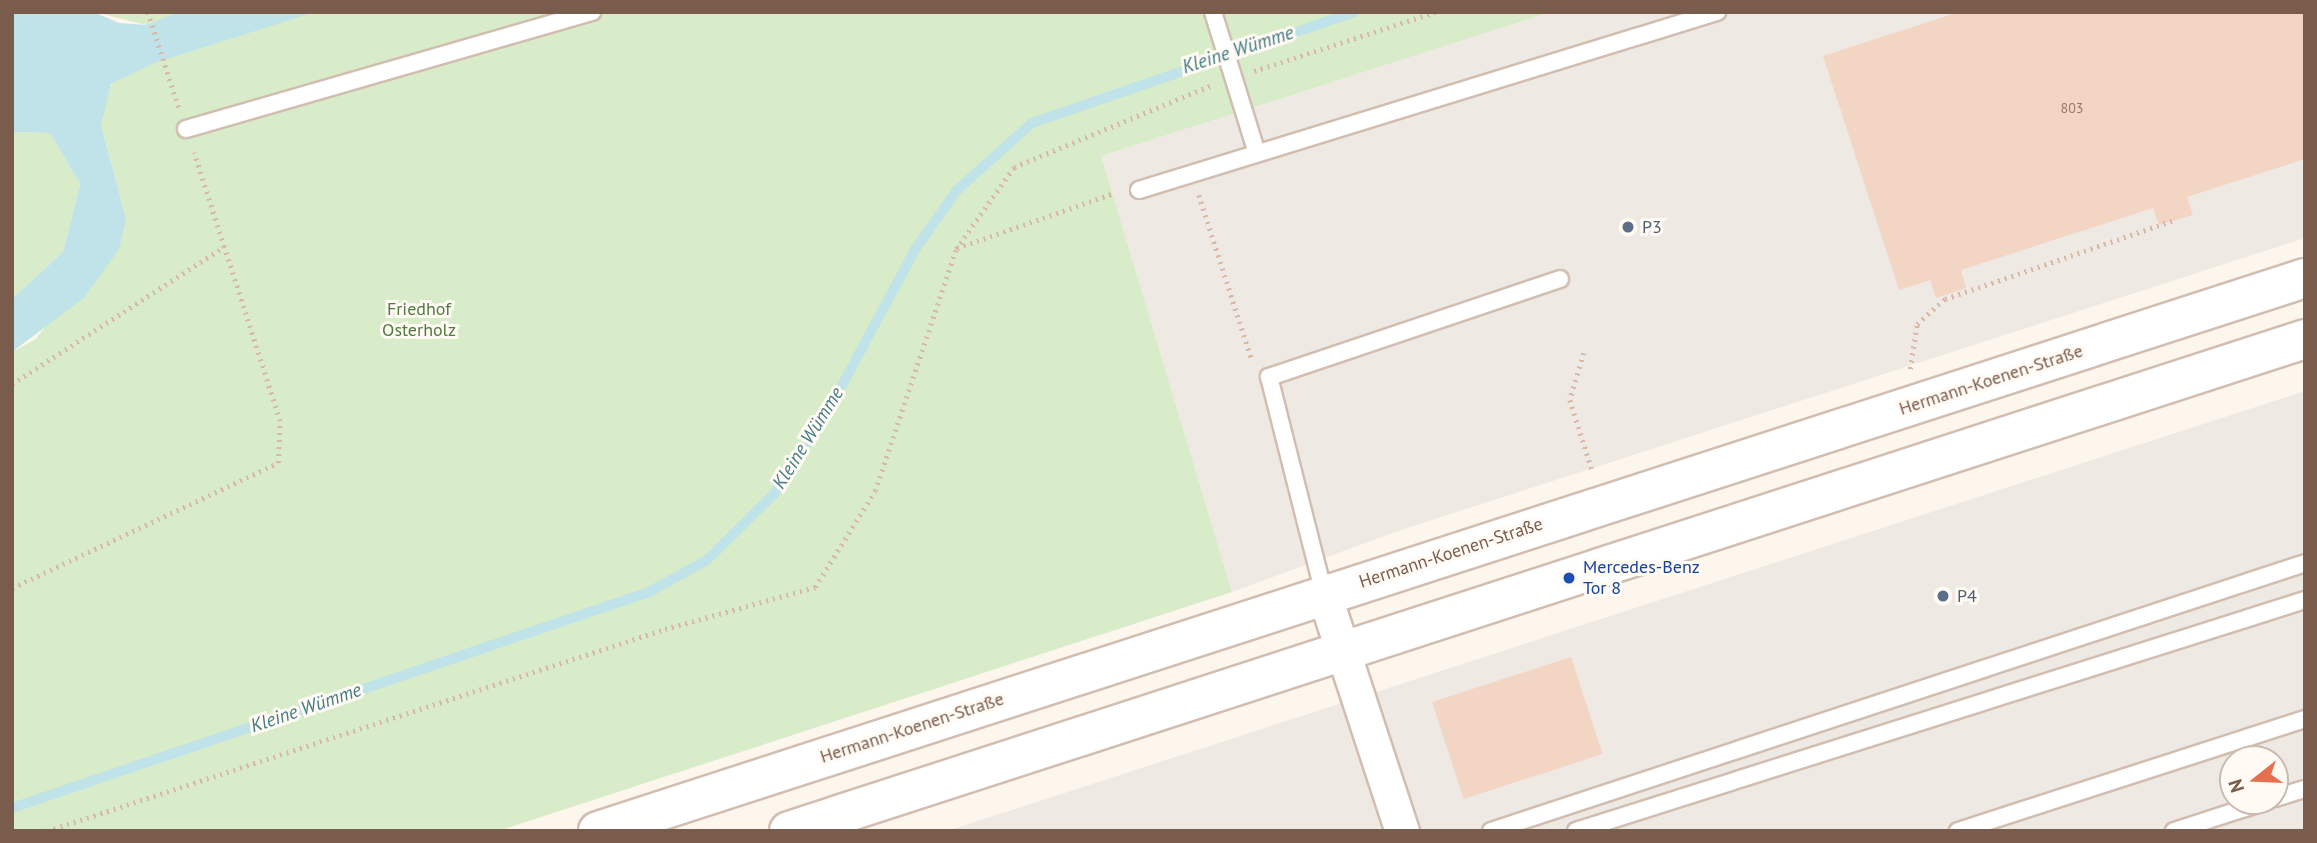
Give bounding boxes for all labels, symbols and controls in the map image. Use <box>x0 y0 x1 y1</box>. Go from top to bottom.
water label: Kleine Wümme <box>1179 21 1297 79</box>
house number: 803 <box>2061 100 2083 116</box>
place label: P3 <box>1642 216 1662 238</box>
marker: P3 <box>1620 219 1636 235</box>
park label: Friedhof Osterholz <box>382 299 456 342</box>
street label: Hermann-Koenen-Straße <box>1896 340 2086 420</box>
water label: Kleine Wümme <box>768 383 848 493</box>
street label: Hermann-Koenen-Straße <box>1356 513 1546 593</box>
place label: Mercedes-Benz Tor 8 <box>1583 557 1700 600</box>
marker: Mercedes-Benz Tor 8 <box>1561 570 1577 586</box>
place label: P4 <box>1957 585 1977 607</box>
marker: P4 <box>1935 588 1951 604</box>
water label: Kleine Wümme <box>247 678 365 738</box>
street label: Hermann-Koenen-Straße <box>817 688 1007 768</box>
north arrow <box>2219 745 2289 815</box>
text: N <box>2223 776 2249 796</box>

